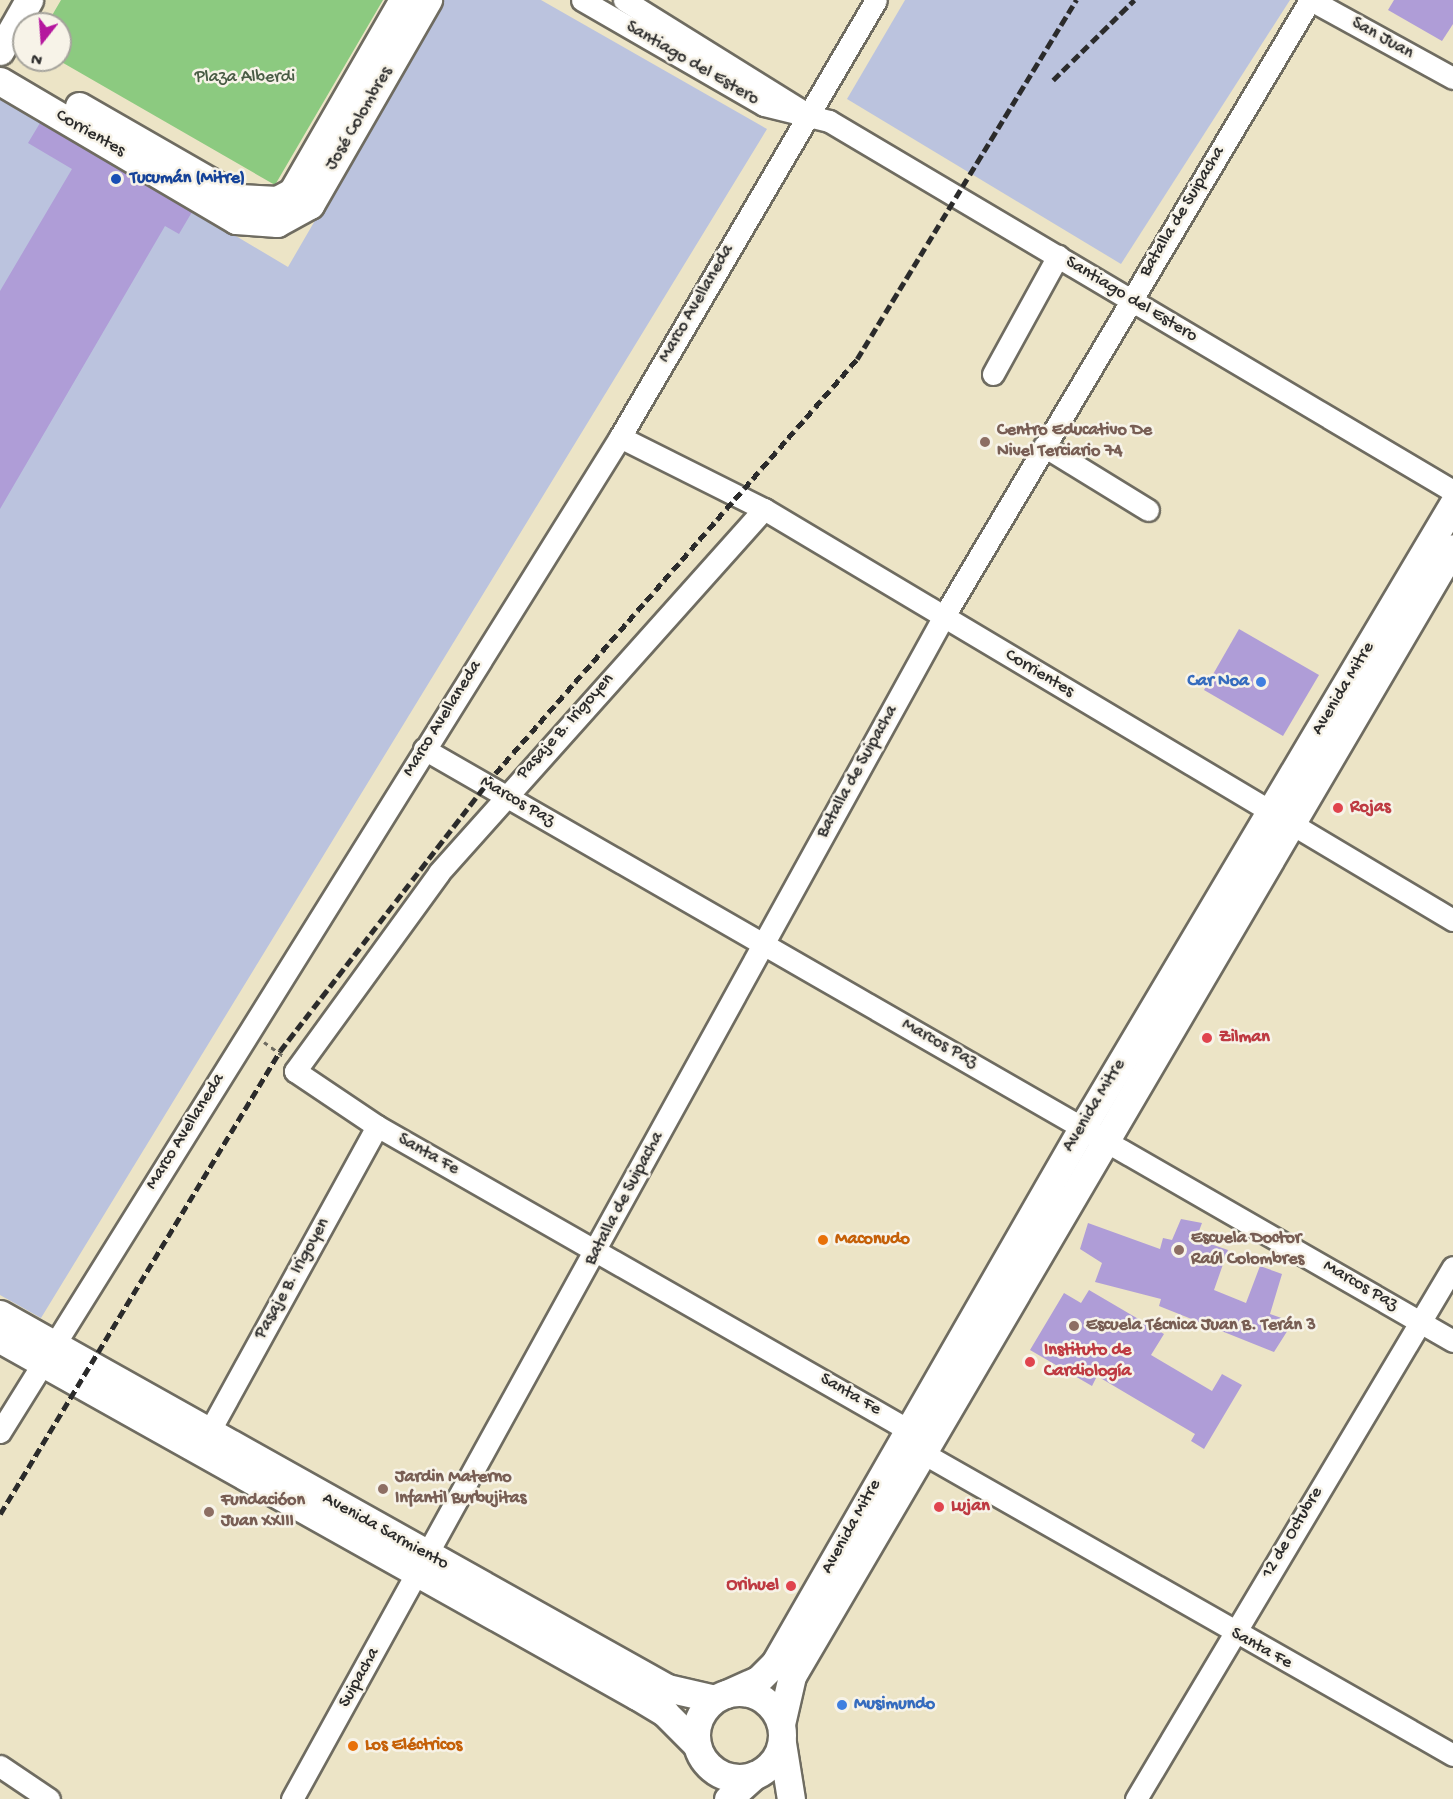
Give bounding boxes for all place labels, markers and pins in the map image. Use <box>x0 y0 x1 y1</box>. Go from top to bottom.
place label: Tucumán (Mitre) <box>130 168 245 190</box>
marker: Tucumán (Mitre) <box>107 170 125 188</box>
place label: Centro Educativo De Nivel Terciario 74 <box>997 421 1152 464</box>
marker: Centro Educativo De Nivel Terciario 74 <box>978 435 992 449</box>
place label: Car Noa <box>1188 671 1249 693</box>
marker: Car Noa <box>1254 675 1268 689</box>
place label: Rojas <box>1350 797 1391 819</box>
marker: Rojas <box>1331 801 1345 815</box>
place label: Zilman <box>1219 1027 1270 1049</box>
marker: Zilman <box>1200 1031 1214 1045</box>
place label: Maconudo <box>835 1229 910 1251</box>
place label: Escuela Doctor Raúl Colombres <box>1191 1229 1304 1272</box>
marker: Maconudo <box>816 1233 830 1247</box>
marker: Escuela Doctor Raúl Colombres <box>1172 1243 1186 1257</box>
place label: Escuela Técnica Juan B. Terán 3 <box>1086 1315 1316 1337</box>
marker: Escuela Técnica Juan B. Terán 3 <box>1067 1319 1081 1333</box>
place label: Instituto de Cardiología <box>1044 1341 1131 1384</box>
marker: Instituto de Cardiología <box>1021 1353 1039 1371</box>
place label: Jardin Materno Infantil Burbujitas <box>395 1468 526 1510</box>
marker: Jardin Materno Infantil Burbujitas <box>376 1482 390 1496</box>
place label: Fundacióon Juan XXIII <box>221 1491 305 1534</box>
place label: Lujan <box>951 1496 990 1518</box>
marker: Lujan <box>932 1500 946 1514</box>
marker: Fundacióon Juan XXIII <box>202 1505 216 1519</box>
place label: Orihuel <box>727 1575 779 1597</box>
marker: Orihuel <box>784 1579 798 1593</box>
place label: Musimundo <box>854 1694 935 1716</box>
marker: Musimundo <box>835 1698 849 1712</box>
place label: Los Eléctricos <box>365 1735 462 1757</box>
marker: Los Eléctricos <box>346 1739 360 1753</box>

